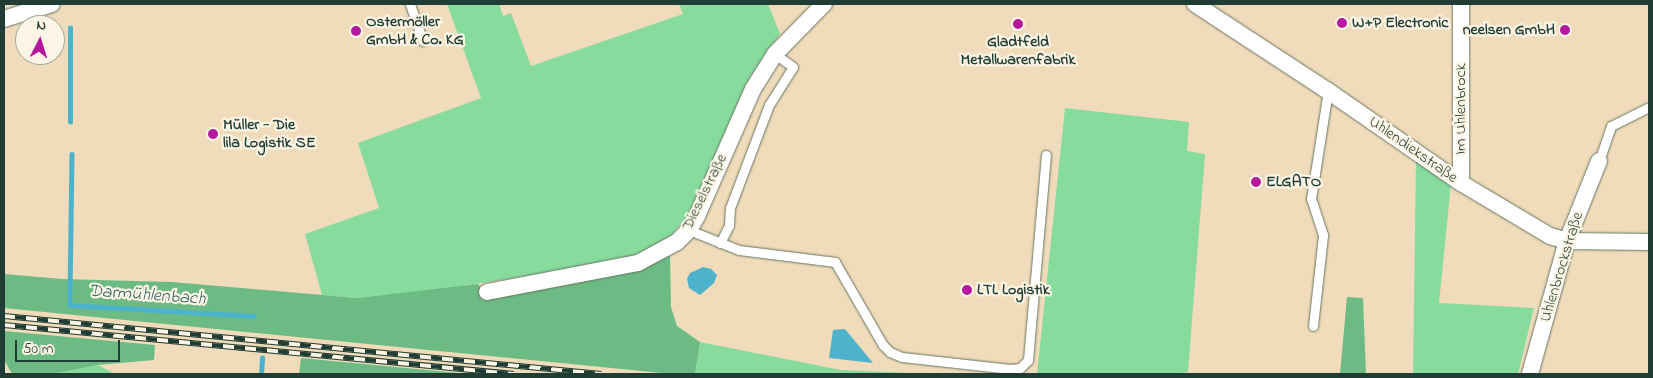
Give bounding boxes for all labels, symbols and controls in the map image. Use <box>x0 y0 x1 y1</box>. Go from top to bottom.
place label: Ostermöller GmbH & Co. KG <box>366 12 464 50</box>
place label: W+P Electronic <box>1352 13 1448 33</box>
north arrow <box>15 15 65 65</box>
text: N <box>36 15 47 36</box>
marker: W+P Electronic <box>1336 17 1348 29</box>
marker: Gladtfeld Metallwarenfabrik <box>1012 18 1024 30</box>
place label: neelsen GmbH <box>1463 20 1555 40</box>
marker: neelsen GmbH <box>1559 24 1571 36</box>
marker: Ostermöller GmbH & Co. KG <box>350 25 362 37</box>
place label: Gladtfeld Metallwarenfabrik <box>961 32 1075 70</box>
street label: Im Uhlenbrock <box>1451 63 1471 155</box>
street label: Uhlendiekstraße <box>1365 112 1461 188</box>
place label: Müller - Die lila Logistik SE <box>223 115 316 153</box>
marker: Müller - Die lila Logistik SE <box>207 128 219 140</box>
street label: Dieselstraße <box>678 151 732 233</box>
place label: ELGATO <box>1266 172 1321 192</box>
marker: ELGATO <box>1250 176 1262 188</box>
street label: Uhlenbrockstraße <box>1536 210 1588 324</box>
place label: LTL Logistik <box>977 280 1050 300</box>
water label: Darmühlenbach <box>88 281 206 311</box>
marker: LTL Logistik <box>961 284 973 296</box>
scale bar <box>18 330 122 362</box>
text: 50 m <box>23 338 53 360</box>

